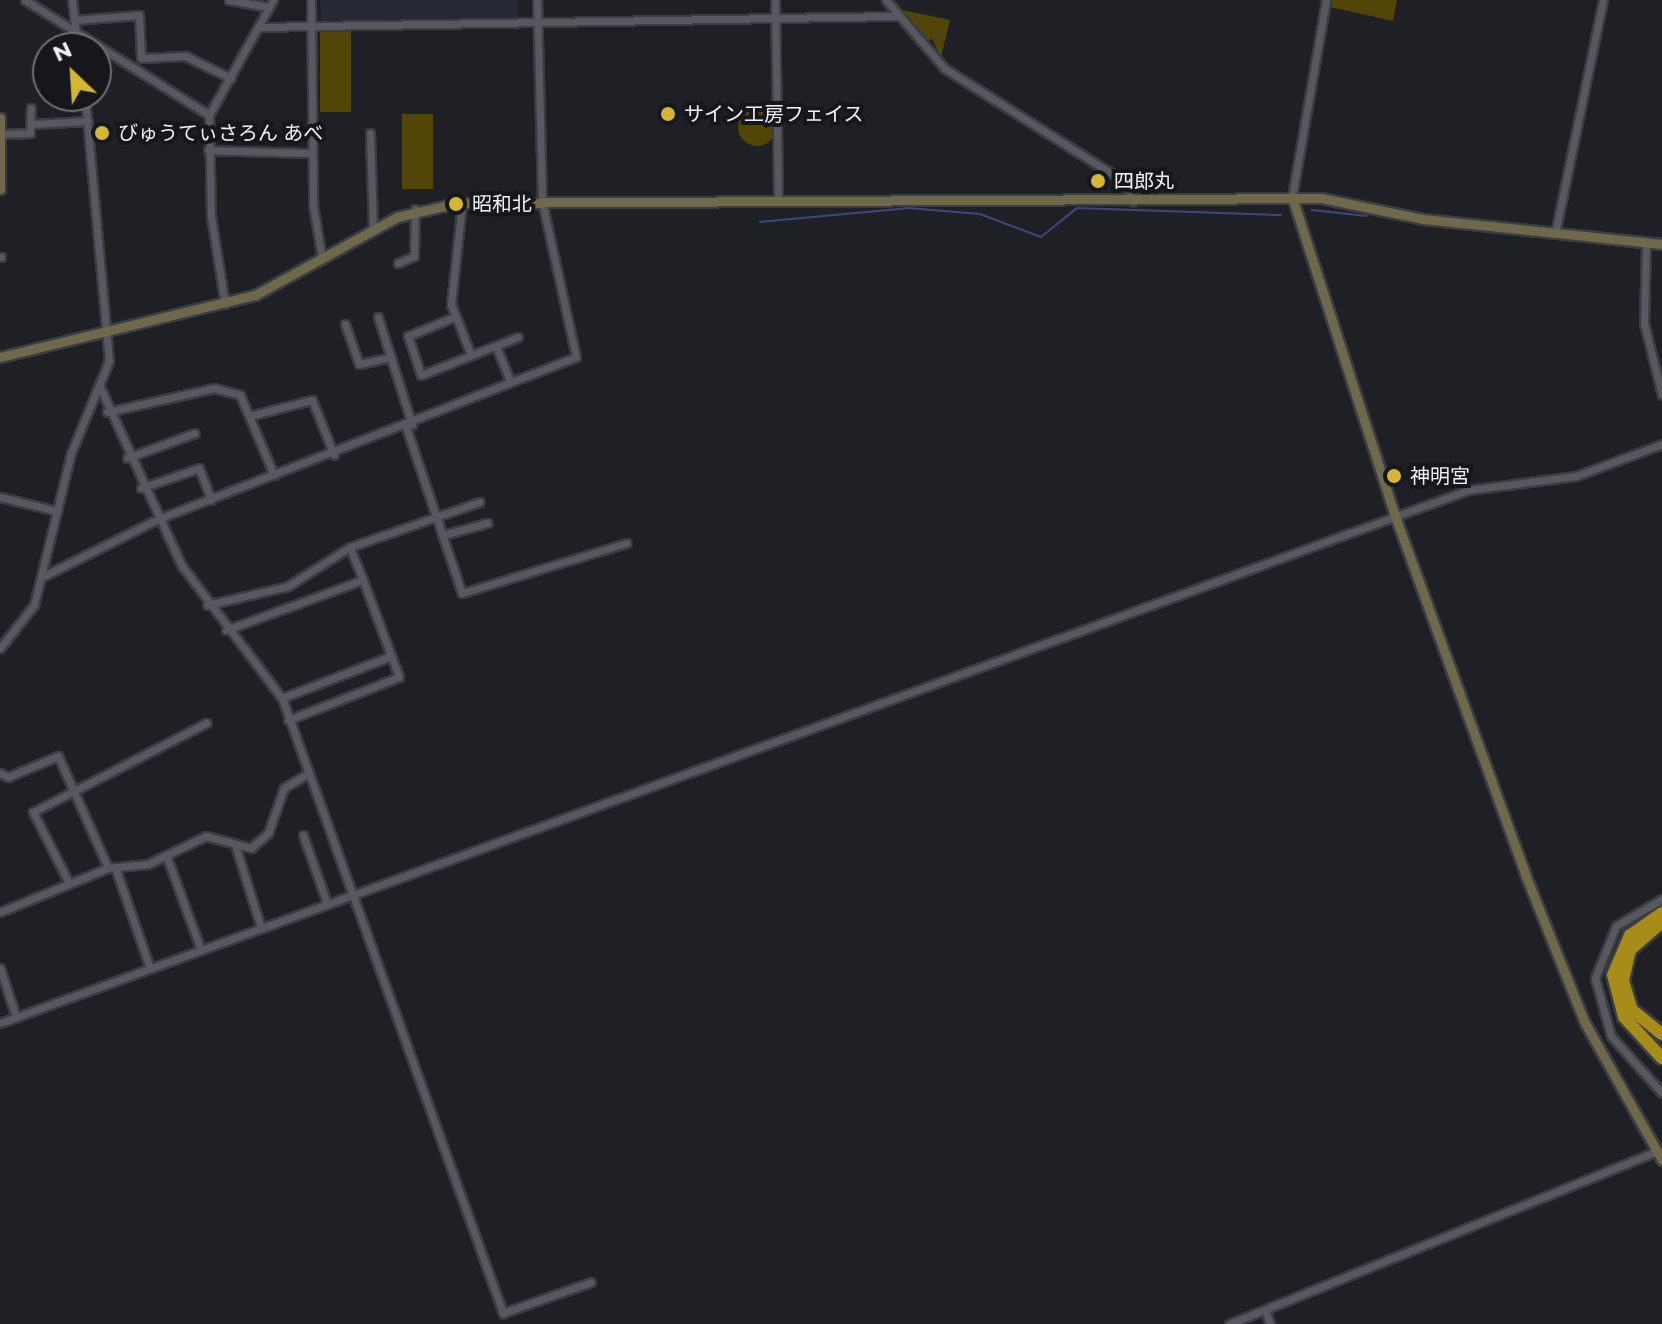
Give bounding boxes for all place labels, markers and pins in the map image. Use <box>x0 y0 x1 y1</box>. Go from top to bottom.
place label: サイン工房フェイス <box>684 102 864 126</box>
marker: サイン工房フェイス <box>659 105 677 123</box>
place label: びゅうてぃさろん あべ <box>118 121 323 145</box>
marker: びゅうてぃさろん あべ <box>93 124 111 142</box>
place label: 四郎丸 <box>1114 169 1174 193</box>
marker: 四郎丸 <box>1089 172 1107 190</box>
place label: 昭和北 <box>472 192 532 216</box>
marker: 昭和北 <box>447 195 465 213</box>
place label: 神明宮 <box>1410 464 1470 488</box>
marker: 神明宮 <box>1385 467 1403 485</box>

